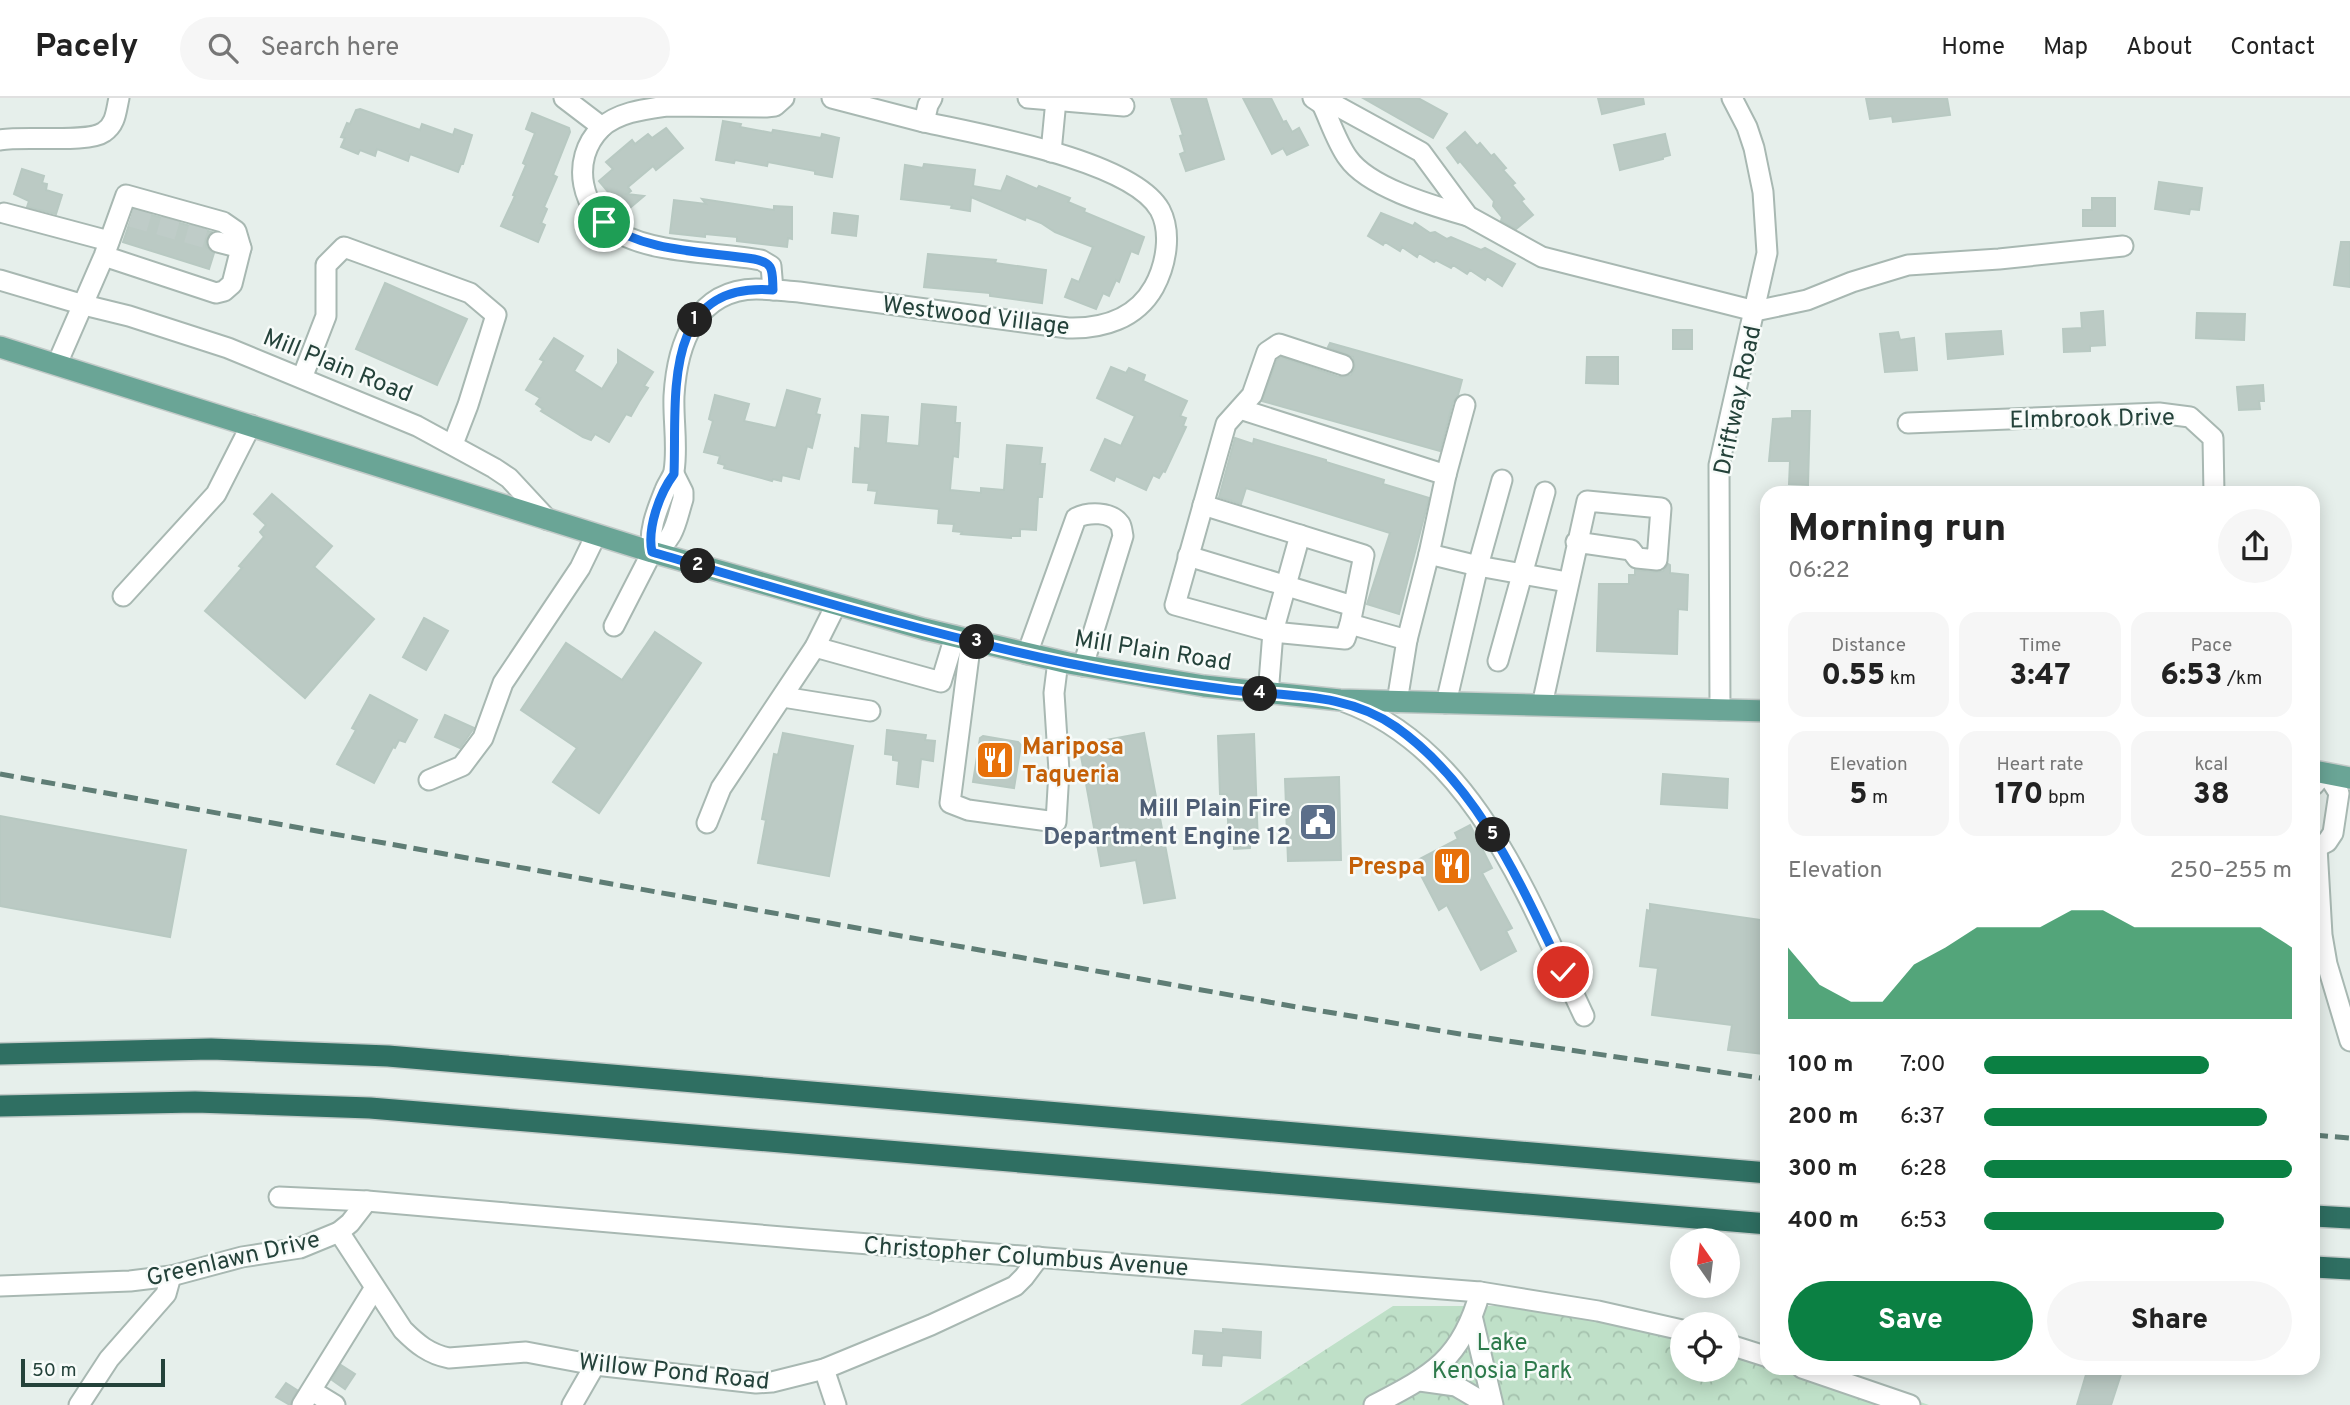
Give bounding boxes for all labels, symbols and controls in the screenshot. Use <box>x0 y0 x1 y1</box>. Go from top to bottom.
search box <box>180 17 670 80</box>
text: Pacely <box>35 27 138 69</box>
icon: search <box>204 29 242 67</box>
text: Search here <box>260 32 399 65</box>
text: Home <box>1941 33 2005 63</box>
text: Map <box>2043 33 2088 63</box>
text: About <box>2126 33 2192 63</box>
text: Contact <box>2230 33 2315 63</box>
pin <box>574 192 634 252</box>
icon: arrive <box>585 203 623 241</box>
street label: Westwood Village <box>880 291 1071 343</box>
pin: 1 <box>678 302 712 338</box>
text: 1 <box>691 307 698 331</box>
street label: Mill Plain Road <box>258 323 416 410</box>
street label: Driftway Road <box>1708 323 1769 478</box>
street label: Elmbrook Drive <box>2009 404 2175 436</box>
text: Morning run <box>1788 506 2006 555</box>
button: share <box>2218 509 2292 583</box>
pin: 2 <box>680 548 716 584</box>
text: 2 <box>692 553 703 577</box>
text: 06:22 <box>1788 557 1850 586</box>
pin: 3 <box>960 624 995 660</box>
street label: Mill Plain Road <box>1072 625 1233 679</box>
text: 3 <box>971 629 982 653</box>
text: Distance <box>1831 634 1906 658</box>
text: Time <box>2019 634 2061 658</box>
text: Pace <box>2190 634 2232 658</box>
text: 0.55 <box>1821 658 1885 695</box>
text: 3:47 <box>2009 658 2071 695</box>
text: 6:53 <box>2160 658 2223 695</box>
text: km <box>1885 667 1916 691</box>
text: /km <box>2223 667 2262 691</box>
pin: 4 <box>1242 676 1278 712</box>
text: 4 <box>1253 681 1266 705</box>
place label: Mariposa Taqueria <box>1022 733 1124 791</box>
restaurant icon: Mariposa Taqueria <box>974 739 1016 781</box>
text: Elevation <box>1830 753 1908 777</box>
text: Heart rate <box>1997 753 2083 777</box>
text: kcal <box>2194 753 2228 777</box>
text: 5 <box>1849 777 1868 814</box>
text: 170 <box>1995 777 2043 814</box>
text: 38 <box>2193 777 2230 814</box>
text: m <box>1868 786 1888 810</box>
text: bpm <box>2043 786 2085 810</box>
place label: Mill Plain Fire Department Engine 12 <box>1043 795 1291 853</box>
public building icon: Mill Plain Fire Department Engine 12 <box>1297 801 1339 843</box>
pin: 5 <box>1476 818 1510 852</box>
text: 5 <box>1487 822 1498 846</box>
restaurant icon: Prespa <box>1431 845 1473 887</box>
place label: Prespa <box>1348 853 1425 883</box>
text: Elevation <box>1788 857 1883 886</box>
text: 250–255 m <box>2170 857 2292 886</box>
pin <box>1533 942 1593 1002</box>
icon: check <box>1544 953 1582 991</box>
text: 100 m <box>1788 1051 1853 1080</box>
text: 7:00 <box>1900 1051 1946 1080</box>
text: 200 m <box>1788 1103 1858 1132</box>
text: 6:37 <box>1900 1103 1945 1132</box>
text: 300 m <box>1788 1155 1858 1184</box>
text: 6:28 <box>1900 1155 1947 1184</box>
text: 400 m <box>1788 1207 1859 1236</box>
text: 6:53 <box>1900 1207 1947 1236</box>
street label: Greenlawn Drive <box>144 1225 323 1294</box>
north arrow <box>1670 1228 1740 1298</box>
map controls <box>1670 1228 1740 1382</box>
street label: Christopher Columbus Avenue <box>862 1232 1189 1284</box>
button: Save <box>1788 1281 2033 1361</box>
button: Share <box>2047 1281 2292 1361</box>
button: locate <box>1670 1312 1740 1382</box>
park label: Lake Kenosia Park <box>1432 1329 1572 1387</box>
street label: Willow Pond Road <box>577 1348 771 1398</box>
scale bar <box>21 1356 164 1388</box>
text: 50 m <box>32 1359 77 1383</box>

